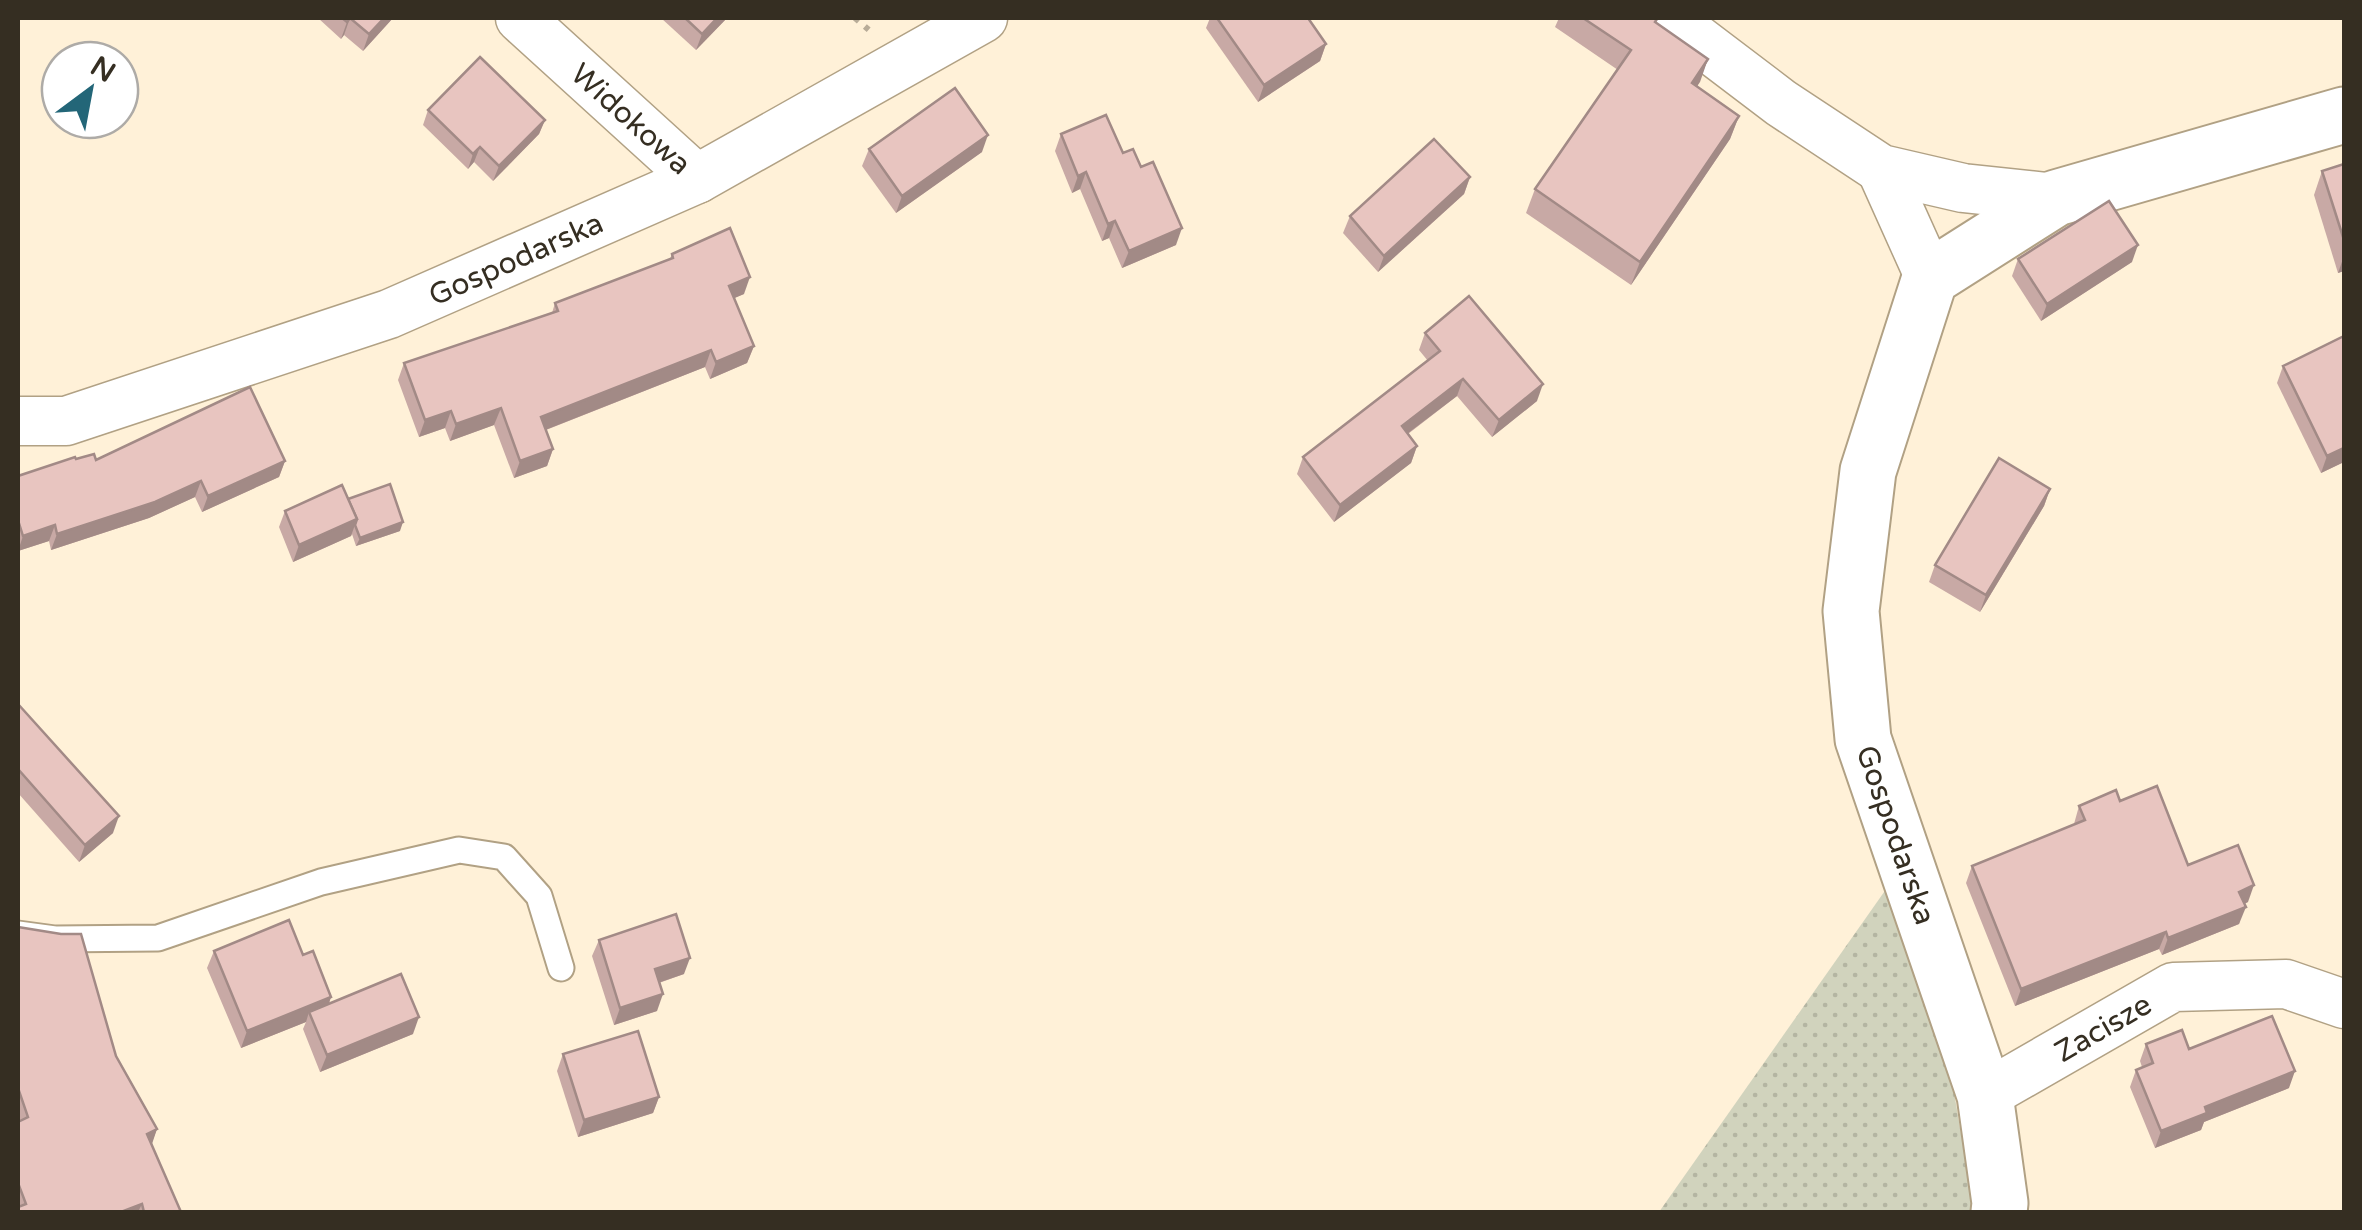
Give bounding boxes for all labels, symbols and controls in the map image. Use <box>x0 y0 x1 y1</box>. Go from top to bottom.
north arrow <box>40 40 140 140</box>
text: N <box>84 49 121 90</box>
street label: Widokowa <box>563 56 698 183</box>
street label: Gospodarska <box>423 205 609 314</box>
street label: Gospodarska <box>1848 741 1943 930</box>
street label: Zacisze <box>2048 986 2158 1071</box>

